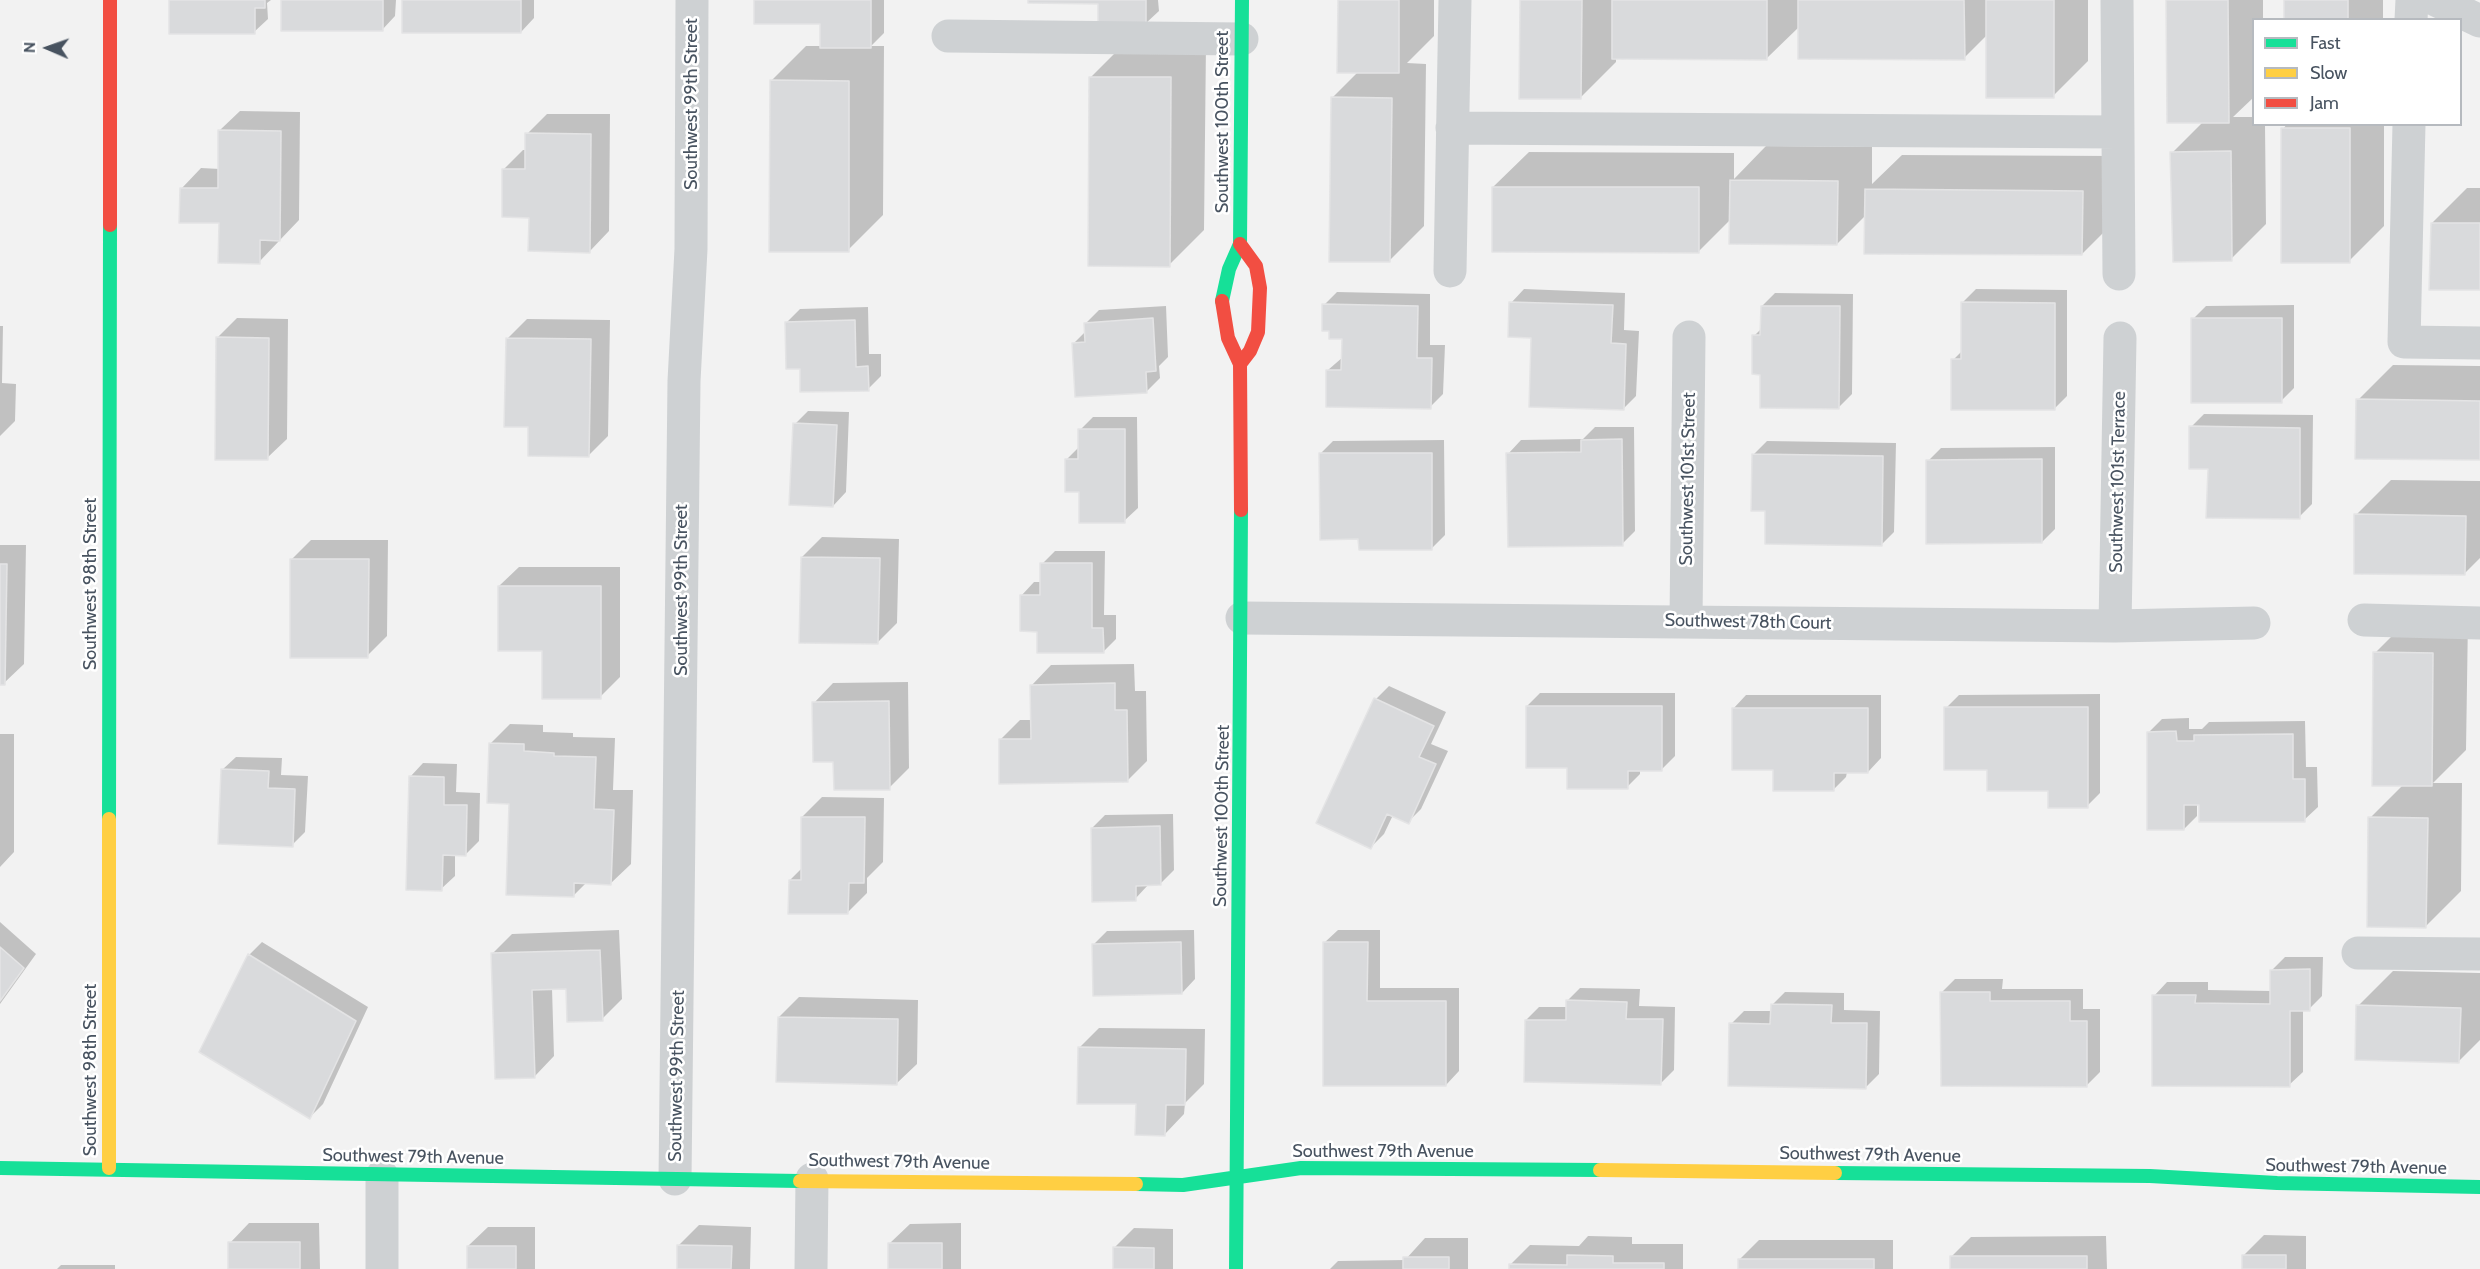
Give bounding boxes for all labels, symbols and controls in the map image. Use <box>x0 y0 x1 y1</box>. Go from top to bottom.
north arrow <box>18 18 78 78</box>
street label: Southwest 99th Street <box>681 18 703 190</box>
legend <box>2252 18 2462 126</box>
street label: Southwest 100th Street <box>1212 31 1234 213</box>
text: Fast <box>2310 32 2341 54</box>
text: N <box>20 41 39 53</box>
text: Slow <box>2310 62 2347 84</box>
text: Jam <box>2310 92 2339 114</box>
street label: Southwest 101st Terrace <box>2106 391 2130 573</box>
street label: Southwest 101st Street <box>1676 392 1700 566</box>
street label: Southwest 98th Street <box>80 498 102 670</box>
street label: Southwest 99th Street <box>671 504 693 676</box>
street label: Southwest 78th Court <box>1664 610 1832 634</box>
street label: Southwest 100th Street <box>1210 725 1234 907</box>
street label: Southwest 98th Street <box>80 984 102 1156</box>
street label: Southwest 99th Street <box>665 990 689 1162</box>
street label: Southwest 79th Avenue <box>1292 1141 1474 1163</box>
street label: Southwest 79th Avenue <box>1779 1143 1961 1167</box>
street label: Southwest 79th Avenue <box>322 1145 504 1169</box>
street label: Southwest 79th Avenue <box>808 1150 990 1174</box>
street label: Southwest 79th Avenue <box>2265 1155 2447 1179</box>

